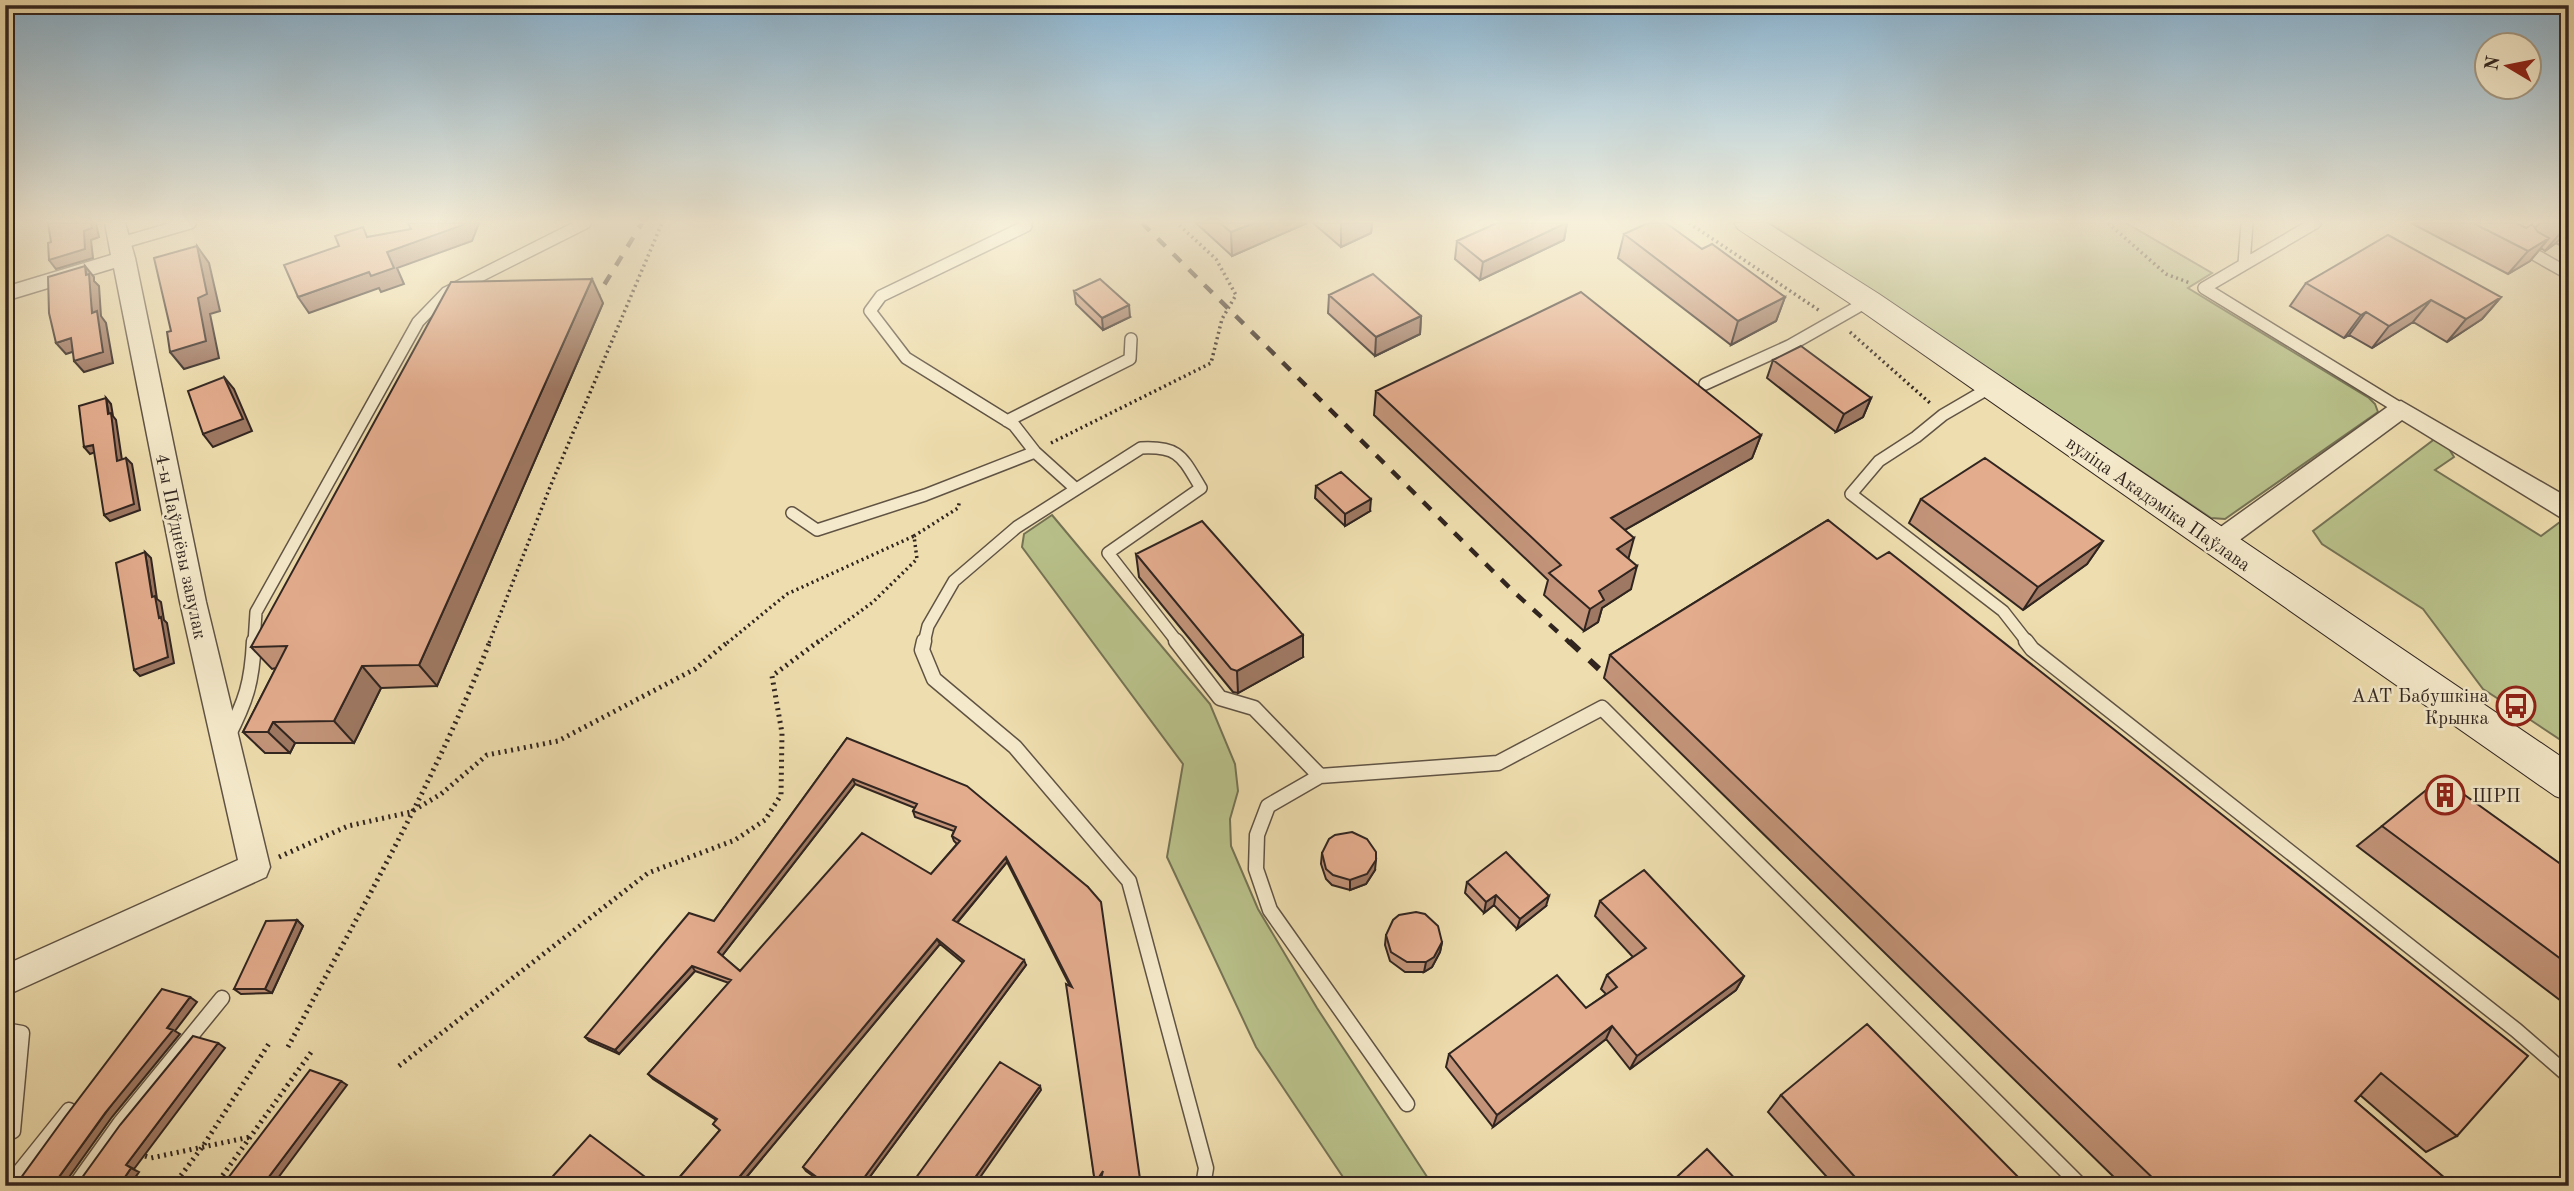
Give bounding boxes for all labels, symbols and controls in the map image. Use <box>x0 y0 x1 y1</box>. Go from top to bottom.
north arrow <box>2472 32 2542 102</box>
text: N <box>2483 54 2504 72</box>
street label: вуліца Акадэміка Паўлава <box>2062 434 2254 576</box>
street label: 4-ы Паўднёвы завулак <box>151 452 209 641</box>
bus stop icon: ААТ Бабушкіна Крынка <box>2495 685 2537 727</box>
place label: ААТ Бабушкіна Крынка <box>2351 688 2490 729</box>
building icon: ШРП <box>2424 774 2466 816</box>
place label: ШРП <box>2472 788 2521 807</box>

